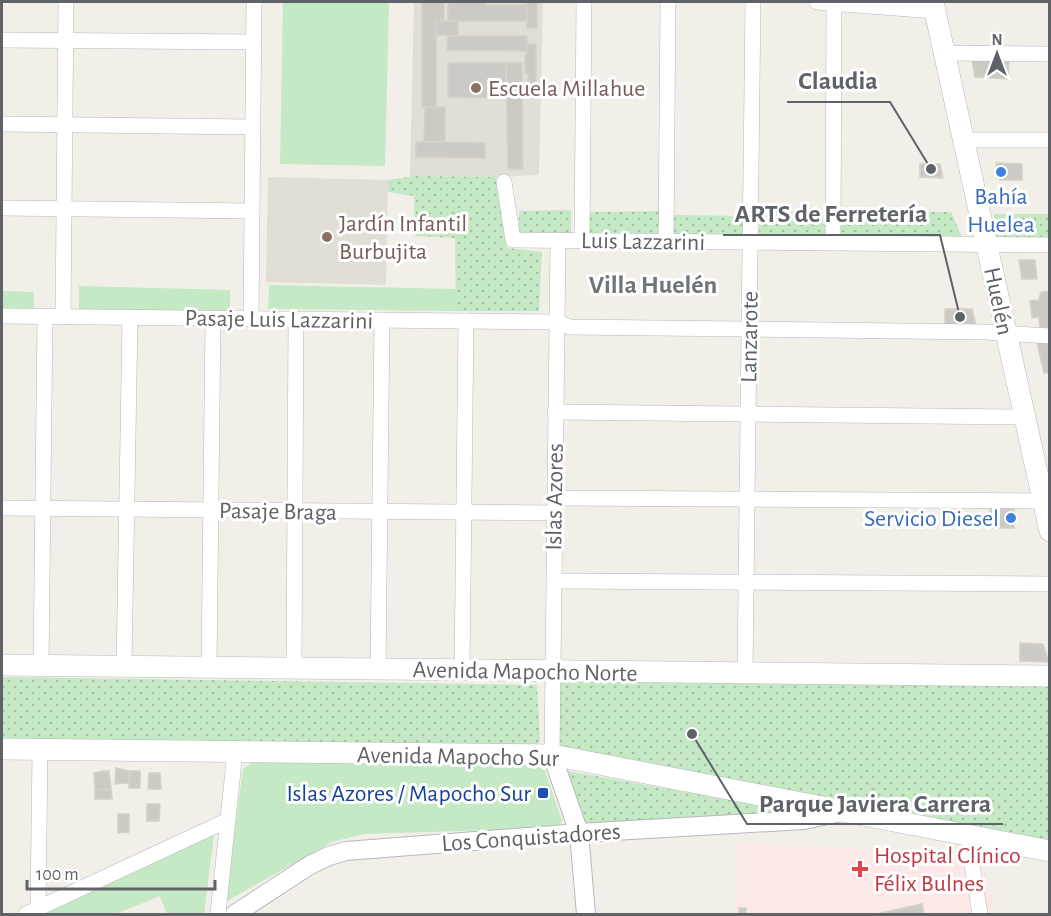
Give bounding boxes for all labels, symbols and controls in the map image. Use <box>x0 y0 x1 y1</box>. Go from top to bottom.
north arrow <box>967 24 1027 84</box>
text: N <box>991 32 1003 48</box>
callout: Claudia <box>787 58 890 102</box>
text: Claudia <box>798 68 878 94</box>
place label: Escuela Millahue <box>488 77 645 101</box>
marker: Escuela Millahue <box>469 81 483 95</box>
marker: Bahía Huelea <box>994 165 1008 179</box>
place label: Bahía Huelea <box>967 185 1035 237</box>
callout: ARTS de Ferretería <box>723 191 940 235</box>
text: ARTS de Ferretería <box>735 201 927 227</box>
place label: Jardín Infantil Burbujita <box>339 212 467 264</box>
street label: Luis Lazzarini <box>581 229 705 255</box>
marker: Jardín Infantil Burbujita <box>320 230 334 244</box>
street label: Huelén <box>979 265 1017 337</box>
district label: Villa Huelén <box>589 272 717 298</box>
street label: Lanzarote <box>737 291 763 383</box>
street label: Pasaje Luis Lazzarini <box>184 306 373 334</box>
street label: Islas Azores <box>542 443 568 551</box>
street label: Pasaje Braga <box>219 499 337 525</box>
place label: Servicio Diesel <box>864 507 999 531</box>
marker: Servicio Diesel <box>1004 511 1018 525</box>
street label: Avenida Mapocho Norte <box>412 658 638 686</box>
street label: Avenida Mapocho Sur <box>357 743 560 771</box>
callout: Parque Javiera Carrera <box>747 780 1003 824</box>
place label: Islas Azores / Mapocho Sur <box>287 782 531 806</box>
marker: Islas Azores / Mapocho Sur <box>536 786 550 800</box>
text: Parque Javiera Carrera <box>759 791 991 817</box>
street label: Los Conquistadores <box>441 820 622 856</box>
place label: Hospital Clínico Félix Bulnes <box>874 844 1021 896</box>
scale bar <box>27 853 214 891</box>
marker: Hospital Clínico Félix Bulnes <box>851 860 869 878</box>
text: 100 m <box>36 866 79 884</box>

